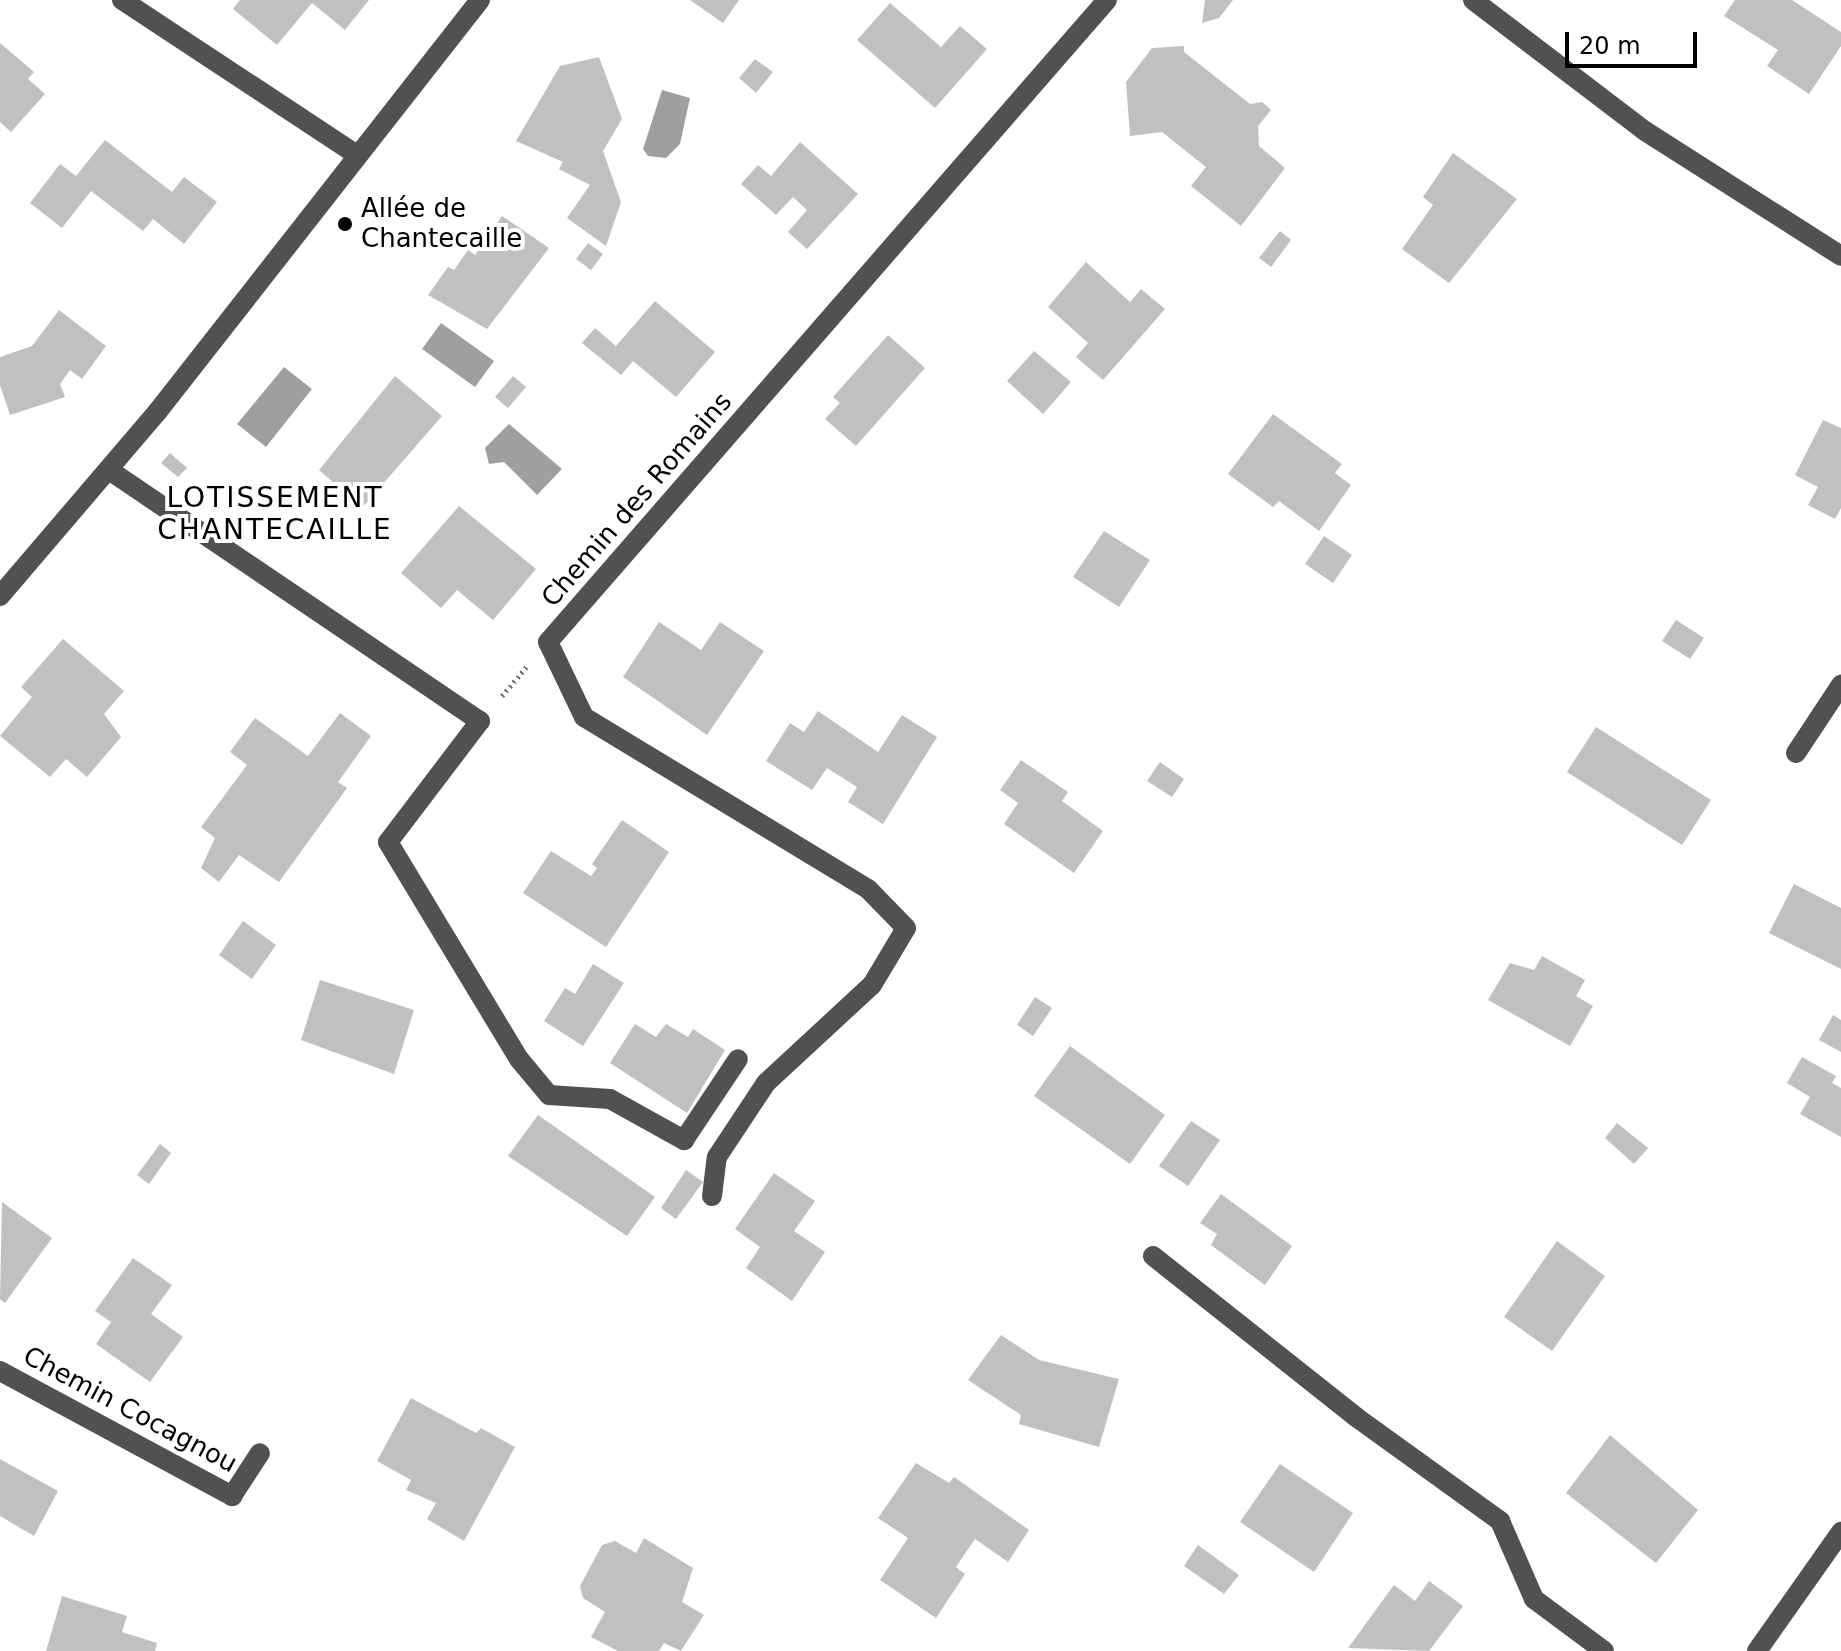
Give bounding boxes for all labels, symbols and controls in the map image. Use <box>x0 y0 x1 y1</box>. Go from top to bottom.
scale bar <box>1569 16 1701 66</box>
text: 20 m <box>1579 32 1641 60</box>
place label: Allée de Chantecaille <box>361 193 522 254</box>
marker: Allée de Chantecaille <box>336 215 354 233</box>
street label: Chemin des Romains <box>535 387 739 613</box>
district label: LOTISSEMENT CHANTECAILLE <box>157 481 393 547</box>
street label: Chemin Cocagnou <box>18 1340 242 1480</box>

